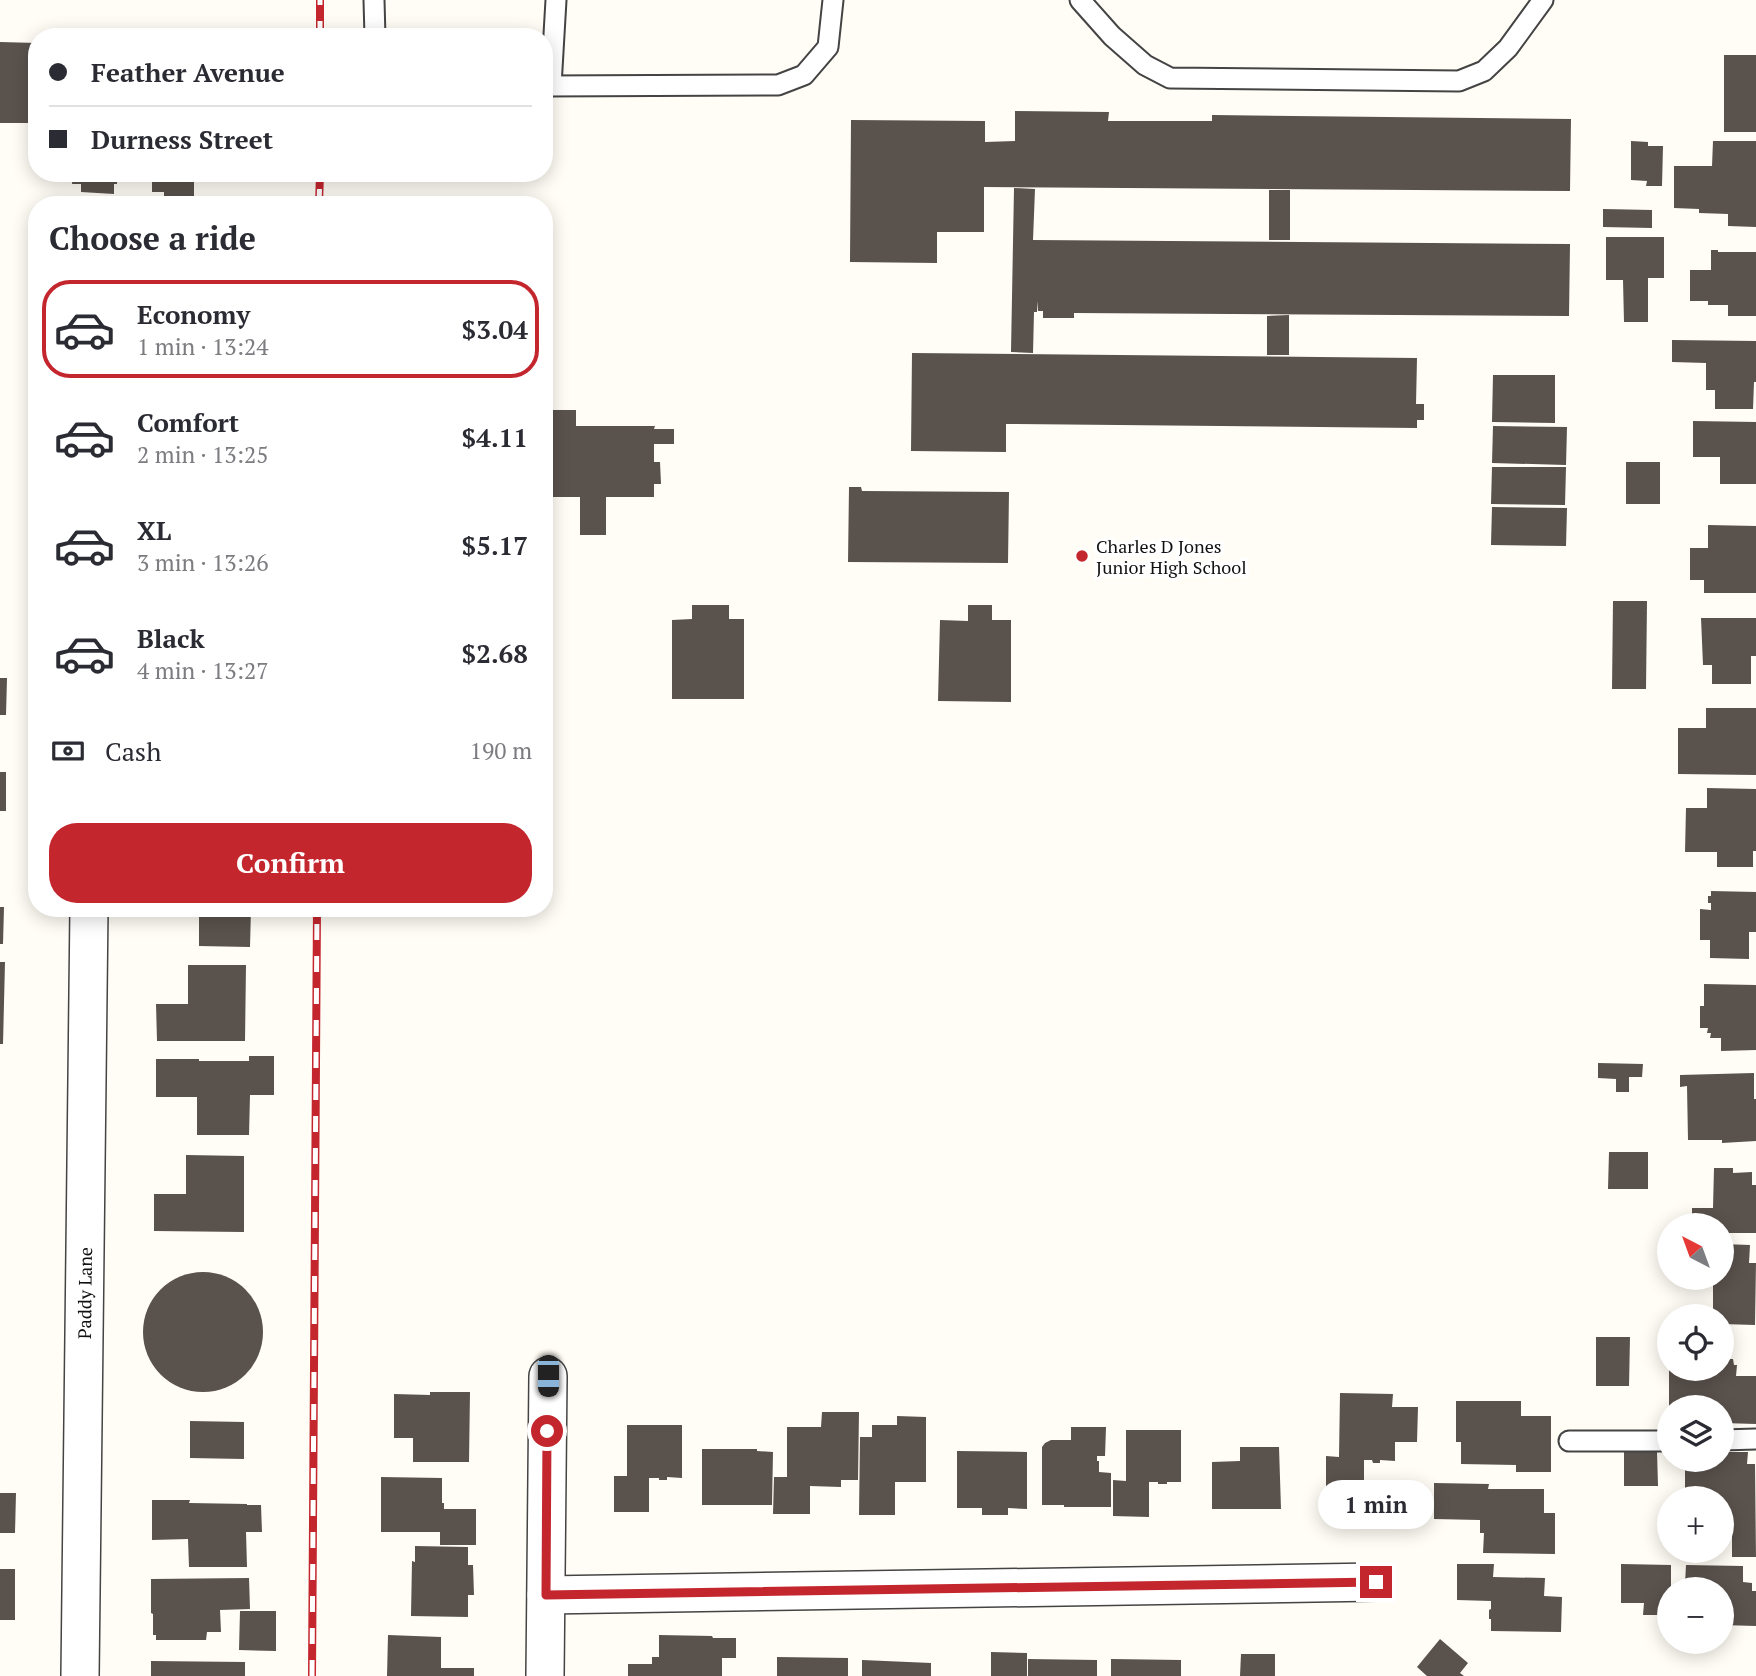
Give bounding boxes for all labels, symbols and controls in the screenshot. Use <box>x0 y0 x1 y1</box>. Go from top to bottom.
text: Feather Avenue <box>91 55 285 89</box>
text: Durness Street <box>91 122 273 156</box>
text: Choose a ride <box>49 217 256 259</box>
text: Economy <box>137 297 250 331</box>
icon: car <box>53 298 116 361</box>
text: $3.04 <box>462 312 528 346</box>
text: 1 min · 13:24 <box>137 331 269 362</box>
text: Comfort <box>137 405 239 439</box>
icon: car <box>53 406 116 469</box>
text: $4.11 <box>462 420 528 454</box>
text: 2 min · 13:25 <box>137 439 269 470</box>
text: XL <box>137 513 171 547</box>
icon: car <box>53 514 116 577</box>
text: $5.17 <box>462 528 528 562</box>
place label: Charles D Jones Junior High School <box>1096 534 1247 579</box>
text: 3 min · 13:26 <box>137 547 269 578</box>
marker: Charles D Jones Junior High School <box>1074 548 1090 564</box>
text: Black <box>137 621 205 655</box>
icon: car <box>53 622 116 685</box>
text: $2.68 <box>462 636 528 670</box>
text: 4 min · 13:27 <box>137 655 269 686</box>
icon: cash <box>49 732 87 770</box>
text: Cash <box>105 734 161 768</box>
text: 190 m <box>470 735 532 766</box>
button: Confirm <box>49 823 532 903</box>
north arrow <box>1657 1213 1734 1290</box>
map controls <box>1657 1213 1734 1654</box>
street label: Paddy Lane <box>72 1247 97 1339</box>
button: locate <box>1657 1304 1734 1381</box>
car <box>538 1355 559 1397</box>
button: layers <box>1657 1395 1734 1472</box>
route start <box>531 1415 563 1447</box>
callout: 1 min <box>1318 1480 1434 1530</box>
button: + <box>1657 1486 1734 1563</box>
text: 1 min <box>1345 1489 1407 1520</box>
route end <box>1360 1566 1392 1598</box>
button: − <box>1657 1577 1734 1654</box>

